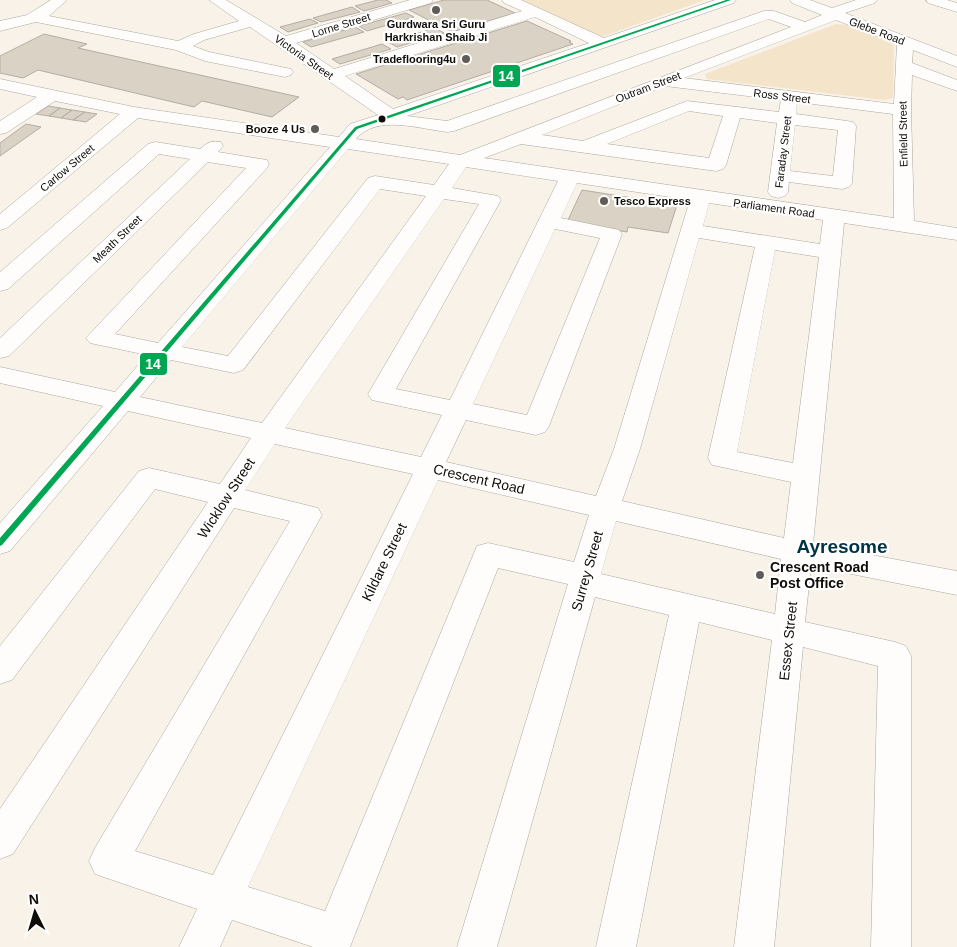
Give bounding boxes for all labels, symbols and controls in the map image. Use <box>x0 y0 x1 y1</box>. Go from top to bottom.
marker: Gurdwara Sri Guru Harkrishan Shaib Ji <box>430 4 442 16</box>
street label: Lorne Street <box>310 10 372 40</box>
street label: Glebe Road <box>847 15 907 47</box>
place label: Gurdwara Sri Guru Harkrishan Shaib Ji <box>385 18 487 43</box>
street label: Victoria Street <box>272 32 336 82</box>
place label: Tradeflooring4u <box>373 53 456 65</box>
marker: Tradeflooring4u <box>460 53 472 65</box>
line badge: 14 <box>492 64 521 88</box>
text: 14 <box>498 68 514 84</box>
street label: Outram Street <box>614 69 682 105</box>
street label: Ross Street <box>753 87 811 105</box>
street label: Enfield Street <box>896 101 910 167</box>
unlabelled marker <box>377 114 387 124</box>
street label: Faraday Street <box>773 115 793 189</box>
place label: Booze 4 Us <box>246 123 305 135</box>
marker: Booze 4 Us <box>309 123 321 135</box>
street label: Carlow Street <box>38 142 96 194</box>
marker: Tesco Express <box>598 195 610 207</box>
place label: Tesco Express <box>614 195 691 207</box>
street label: Parliament Road <box>733 196 815 220</box>
street label: Meath Street <box>90 213 144 265</box>
line badge: 14 <box>139 352 168 376</box>
text: 14 <box>145 356 161 372</box>
street label: Wicklow Street <box>194 455 258 541</box>
street label: Crescent Road <box>432 461 526 497</box>
street label: Kildare Street <box>358 520 410 604</box>
street label: Surrey Street <box>568 529 606 613</box>
district label: Ayresome <box>796 536 888 557</box>
place label: Crescent Road Post Office <box>770 559 869 591</box>
marker: Crescent Road Post Office <box>754 569 766 581</box>
street label: Essex Street <box>776 601 800 681</box>
north arrow <box>10 887 60 937</box>
text: N <box>28 891 40 907</box>

